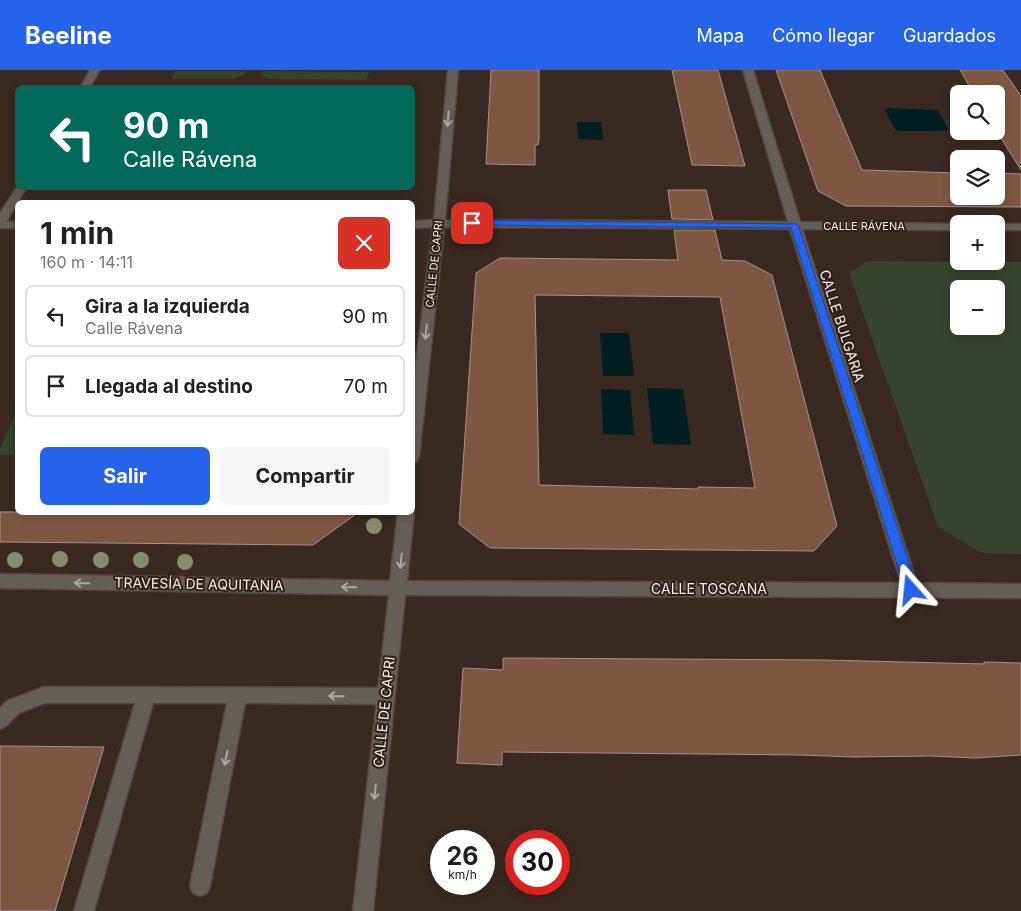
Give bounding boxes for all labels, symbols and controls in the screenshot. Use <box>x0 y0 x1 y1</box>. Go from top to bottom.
text: Beeline <box>25 21 112 50</box>
text: Mapa <box>697 25 744 46</box>
text: Cómo llegar <box>772 25 875 46</box>
text: Guardados <box>903 25 996 46</box>
map controls <box>950 85 1005 335</box>
button: search <box>950 85 1005 140</box>
text: 90 m <box>123 104 210 146</box>
icon: left <box>40 105 105 170</box>
one-way arrow <box>443 110 453 126</box>
text: Calle Rávena <box>123 146 257 172</box>
button: layers <box>950 150 1005 205</box>
pin <box>451 202 493 244</box>
icon: arrive <box>458 209 486 237</box>
text: 1 min <box>40 215 114 251</box>
button: + <box>950 215 1005 270</box>
button: close <box>338 217 390 269</box>
street label: CALLE RÁVENA <box>823 219 905 233</box>
street label: CALLE DE CAPRI <box>422 220 446 308</box>
text: 160 m · 14:11 <box>40 252 133 272</box>
street label: CALLE BULGARIA <box>816 268 869 384</box>
button: − <box>950 280 1005 335</box>
text: Gira a la izquierda <box>85 295 250 318</box>
icon: left <box>42 302 70 330</box>
text: 90 m <box>342 305 388 328</box>
text: Calle Rávena <box>85 318 183 338</box>
one-way arrow <box>421 324 431 340</box>
icon: arrive <box>42 372 70 400</box>
text: Llegada al destino <box>85 375 253 398</box>
text: 70 m <box>344 375 388 398</box>
button: Salir <box>40 447 210 505</box>
button: Compartir <box>220 447 390 505</box>
one-way arrow <box>396 553 406 569</box>
position arrow <box>884 563 936 615</box>
street label: TRAVESÍA DE AQUITANIA <box>114 574 284 593</box>
one-way arrow <box>74 578 90 588</box>
street label: CALLE TOSCANA <box>651 580 767 597</box>
one-way arrow <box>341 582 358 592</box>
street label: CALLE DE CAPRI <box>369 656 398 768</box>
one-way arrow <box>329 691 345 701</box>
one-way arrow <box>220 750 230 766</box>
one-way arrow <box>370 784 380 800</box>
speed limit sign: 30 <box>505 830 570 895</box>
text: 26 <box>447 841 478 871</box>
text: km/h <box>448 867 477 882</box>

